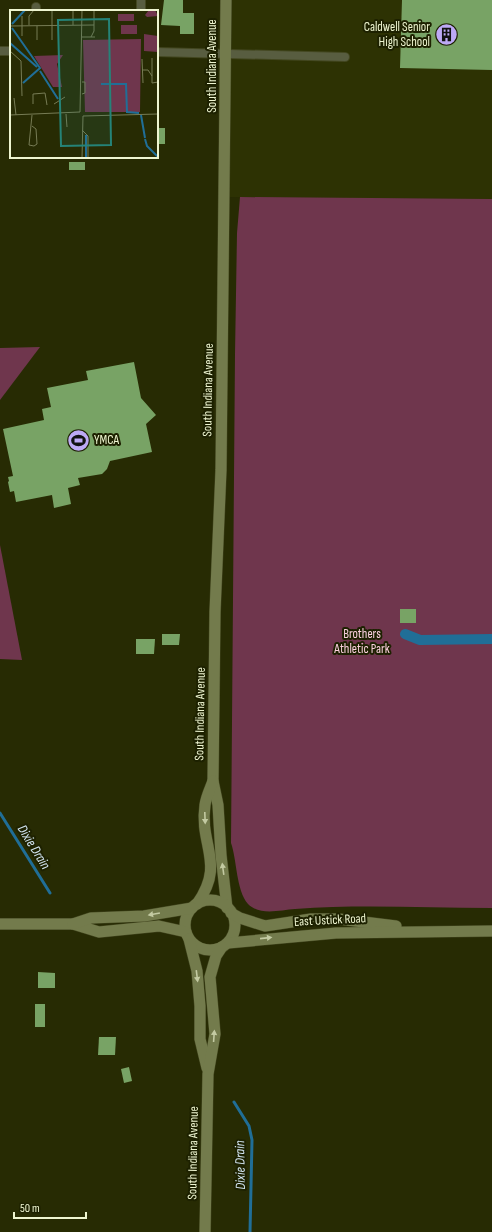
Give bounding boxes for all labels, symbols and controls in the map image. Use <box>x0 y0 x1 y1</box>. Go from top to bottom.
inset map <box>10 10 158 158</box>
street label: South Indiana Avenue <box>204 19 220 113</box>
place label: Caldwell Senior High School <box>364 19 430 50</box>
building icon: Caldwell Senior High School <box>433 21 459 47</box>
street label: South Indiana Avenue <box>199 343 217 437</box>
sports icon: YMCA <box>65 427 91 453</box>
place label: YMCA <box>94 432 119 448</box>
park label: Brothers Athletic Park <box>333 626 390 657</box>
street label: South Indiana Avenue <box>191 667 209 761</box>
one-way arrow <box>202 812 209 824</box>
water label: Dixie Drain <box>14 822 54 872</box>
one-way arrow <box>220 863 226 875</box>
street label: East Ustick Road <box>294 910 366 930</box>
one-way arrow <box>147 911 160 917</box>
one-way arrow <box>260 935 272 942</box>
one-way arrow <box>194 970 200 982</box>
one-way arrow <box>211 1030 218 1042</box>
street label: South Indiana Avenue <box>184 1106 202 1200</box>
water label: Dixie Drain <box>231 1140 249 1190</box>
scale bar <box>14 1194 86 1220</box>
text: 50 m <box>20 1201 40 1216</box>

